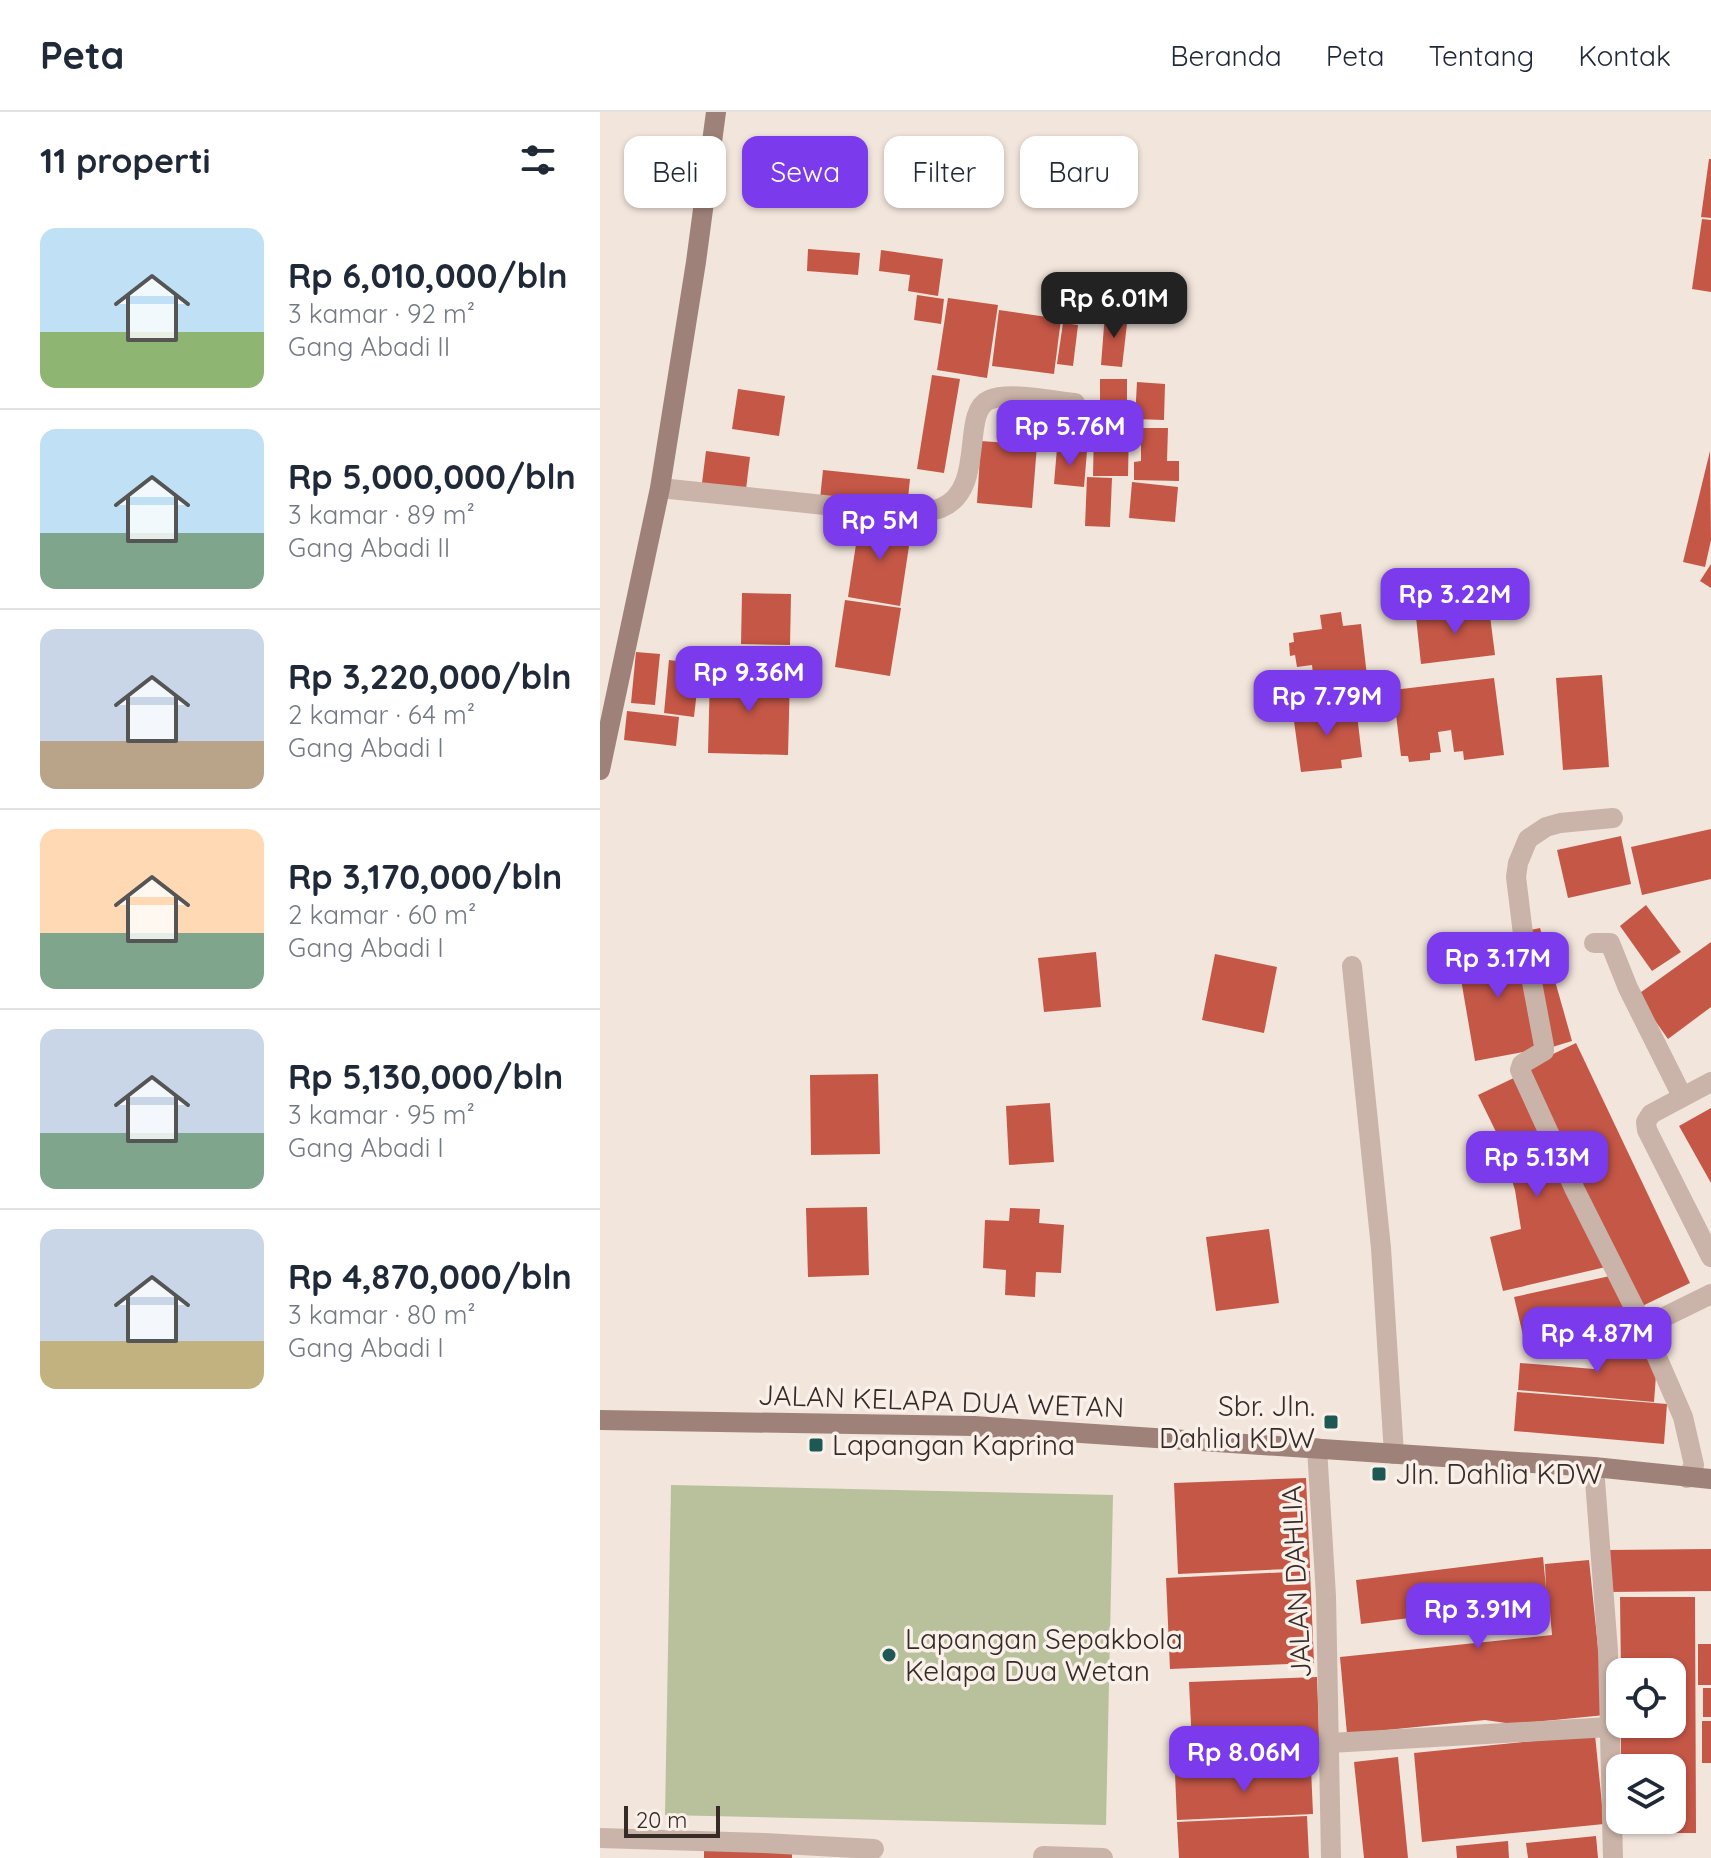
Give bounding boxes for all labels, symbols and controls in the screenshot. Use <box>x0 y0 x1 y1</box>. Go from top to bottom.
text: Peta <box>40 31 124 79</box>
text: Beranda <box>1170 38 1282 73</box>
text: Peta <box>1326 38 1384 73</box>
text: Tentang <box>1428 38 1534 73</box>
text: Kontak <box>1578 38 1671 73</box>
chip: Beli <box>624 136 726 208</box>
chip: Sewa <box>742 136 868 208</box>
chip: Filter <box>884 136 1004 208</box>
chip: Baru <box>1020 136 1138 208</box>
icon: filters <box>516 138 560 182</box>
text: 11 properti <box>40 139 211 182</box>
text: Rp 6,010,000/bln <box>288 254 567 297</box>
icon: home <box>104 260 200 356</box>
pin: Rp 6.01M <box>1031 272 1197 340</box>
text: Rp 6.01M <box>1059 281 1169 314</box>
text: 3 kamar · 92 m² <box>288 297 475 330</box>
text: Gang Abadi II <box>288 330 450 363</box>
pin: Rp 5.76M <box>987 400 1153 468</box>
text: Rp 5.76M <box>1014 409 1126 442</box>
text: Rp 5,000,000/bln <box>288 455 576 498</box>
icon: home <box>104 461 200 557</box>
pin: Rp 5M <box>824 494 936 562</box>
text: 3 kamar · 89 m² <box>288 498 475 531</box>
text: Rp 5M <box>841 503 919 536</box>
text: Gang Abadi II <box>288 531 450 564</box>
pin: Rp 3.22M <box>1372 568 1538 636</box>
text: Rp 3.22M <box>1399 577 1511 610</box>
pin: Rp 9.36M <box>666 646 832 714</box>
text: Rp 3,220,000/bln <box>288 655 572 698</box>
text: Rp 9.36M <box>693 655 805 688</box>
icon: home <box>104 661 200 757</box>
pin: Rp 7.79M <box>1244 670 1410 738</box>
text: Rp 7.79M <box>1272 679 1382 712</box>
text: 2 kamar · 64 m² <box>288 698 475 731</box>
text: Gang Abadi I <box>288 731 444 764</box>
text: Rp 3,170,000/bln <box>288 855 562 898</box>
icon: home <box>104 861 200 957</box>
text: 2 kamar · 60 m² <box>288 898 476 931</box>
text: Gang Abadi I <box>288 931 444 964</box>
pin: Rp 3.17M <box>1415 932 1581 1000</box>
text: Rp 3.17M <box>1445 941 1551 974</box>
text: Rp 5,130,000/bln <box>288 1055 563 1098</box>
icon: home <box>104 1061 200 1157</box>
text: 3 kamar · 95 m² <box>288 1098 475 1131</box>
text: Gang Abadi I <box>288 1131 444 1164</box>
pin: Rp 5.13M <box>1454 1131 1620 1199</box>
text: Rp 5.13M <box>1484 1140 1590 1173</box>
text: Rp 4,870,000/bln <box>288 1255 572 1298</box>
icon: home <box>104 1261 200 1357</box>
text: 3 kamar · 80 m² <box>288 1298 476 1331</box>
pin: Rp 4.87M <box>1514 1307 1680 1375</box>
text: Rp 4.87M <box>1540 1316 1654 1349</box>
text: Gang Abadi I <box>288 1331 444 1364</box>
street label: JALAN KELAPA DUA WETAN <box>757 1377 1125 1424</box>
place label: Sbr. Jln. Dahlia KDW <box>1159 1388 1315 1455</box>
marker: Sbr. Jln. Dahlia KDW <box>1322 1413 1340 1431</box>
place label: Lapangan Kaprina <box>832 1427 1075 1462</box>
marker: Lapangan Kaprina <box>807 1436 825 1454</box>
place label: Jln. Dahlia KDW <box>1395 1456 1602 1491</box>
marker: Jln. Dahlia KDW <box>1370 1465 1388 1483</box>
street label: JALAN DAHLIA <box>1273 1485 1318 1679</box>
pin: Rp 3.91M <box>1395 1583 1561 1651</box>
text: Rp 3.91M <box>1424 1592 1532 1625</box>
place label: Lapangan Sepakbola Kelapa Dua Wetan <box>905 1621 1183 1688</box>
marker: Lapangan Sepakbola Kelapa Dua Wetan <box>880 1646 898 1664</box>
map controls <box>1606 1658 1686 1834</box>
button: locate <box>1606 1658 1686 1738</box>
pin: Rp 8.06M <box>1161 1726 1327 1794</box>
text: Rp 8.06M <box>1187 1735 1301 1768</box>
button: layers <box>1606 1754 1686 1834</box>
scale bar <box>624 1802 720 1838</box>
text: 20 m <box>636 1806 687 1834</box>

